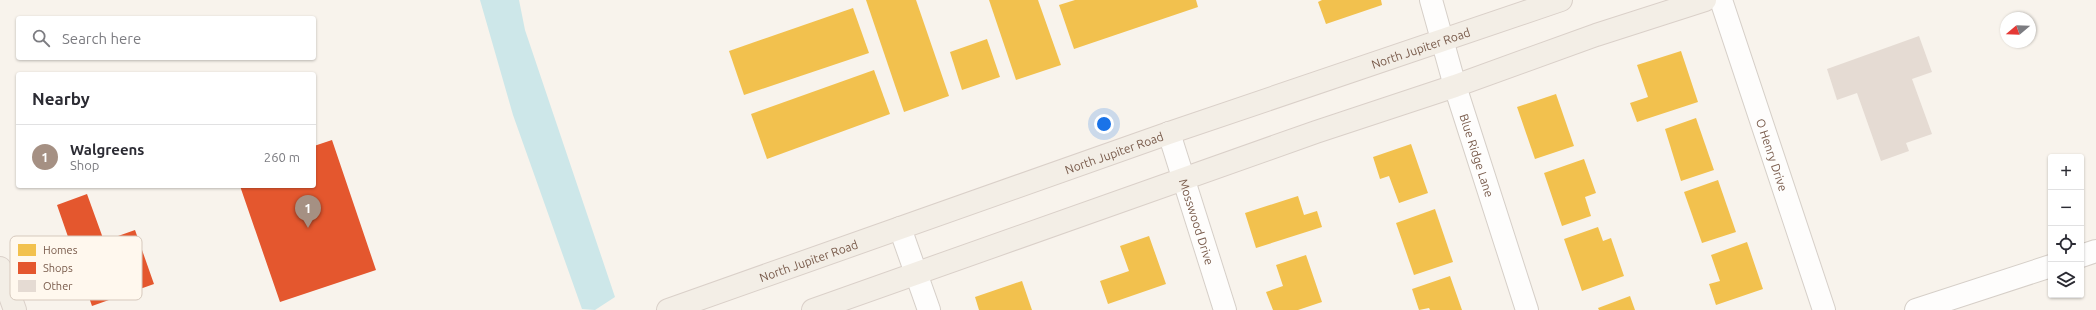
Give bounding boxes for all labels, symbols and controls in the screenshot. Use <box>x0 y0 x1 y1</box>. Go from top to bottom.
north arrow <box>2000 12 2036 48</box>
search box <box>16 16 316 60</box>
street label: North Jupiter Road <box>1369 25 1472 70</box>
icon: search <box>30 27 52 49</box>
text: Search here <box>62 30 141 47</box>
text: Nearby <box>32 89 90 108</box>
street label: Blue Ridge Lane <box>1458 112 1497 198</box>
your location <box>1094 114 1114 134</box>
street label: O Henry Drive <box>1754 117 1790 193</box>
street label: North Jupiter Road <box>1063 129 1165 176</box>
text: Walgreens <box>70 141 144 158</box>
text: 1 <box>41 150 49 164</box>
text: 260 m <box>264 150 300 164</box>
map controls <box>2048 154 2084 298</box>
button: + <box>2048 154 2084 190</box>
text: Shop <box>70 158 99 172</box>
street label: Mosswood Drive <box>1177 177 1217 266</box>
button: − <box>2048 190 2084 226</box>
pin: 1 <box>295 195 321 228</box>
button: locate <box>2048 226 2084 262</box>
legend <box>10 236 142 300</box>
street label: North Jupiter Road <box>758 237 859 284</box>
text: Homes <box>43 244 78 256</box>
text: Shops <box>43 262 73 274</box>
button: layers <box>2048 262 2084 298</box>
text: Other <box>43 280 73 292</box>

